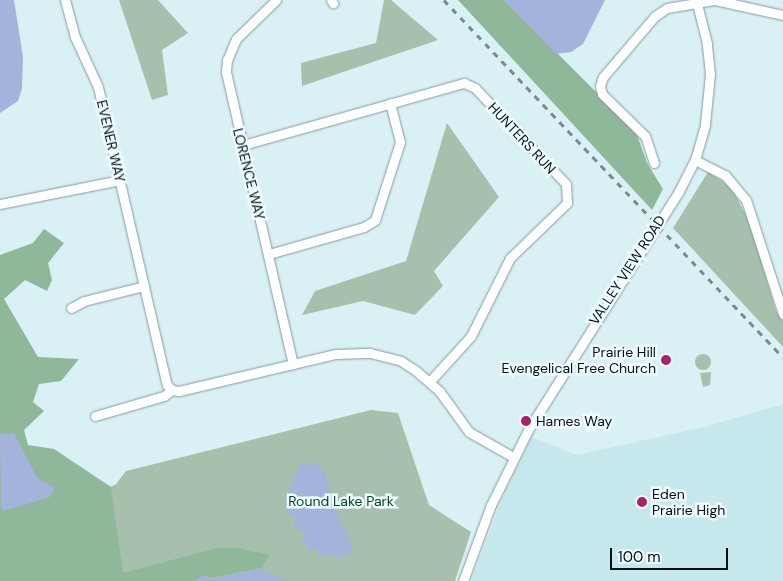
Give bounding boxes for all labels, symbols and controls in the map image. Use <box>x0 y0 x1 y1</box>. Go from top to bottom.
street label: EVENER WAY <box>93 98 129 184</box>
street label: HUNTERS RUN <box>485 99 559 177</box>
street label: LORENCE WAY <box>229 126 269 222</box>
street label: VALLEY VIEW ROAD <box>585 212 669 328</box>
place label: Prairie Hill Evengelical Free Church <box>502 344 656 377</box>
marker: Prairie Hill Evengelical Free Church <box>660 354 672 366</box>
place label: Hames Way <box>536 413 612 429</box>
marker: Hames Way <box>520 415 532 427</box>
place label: Eden Prairie High <box>652 486 725 518</box>
park label: Round Lake Park <box>288 493 394 509</box>
marker: Eden Prairie High <box>636 496 648 508</box>
scale bar <box>613 538 730 570</box>
text: 100 m <box>618 547 661 567</box>

